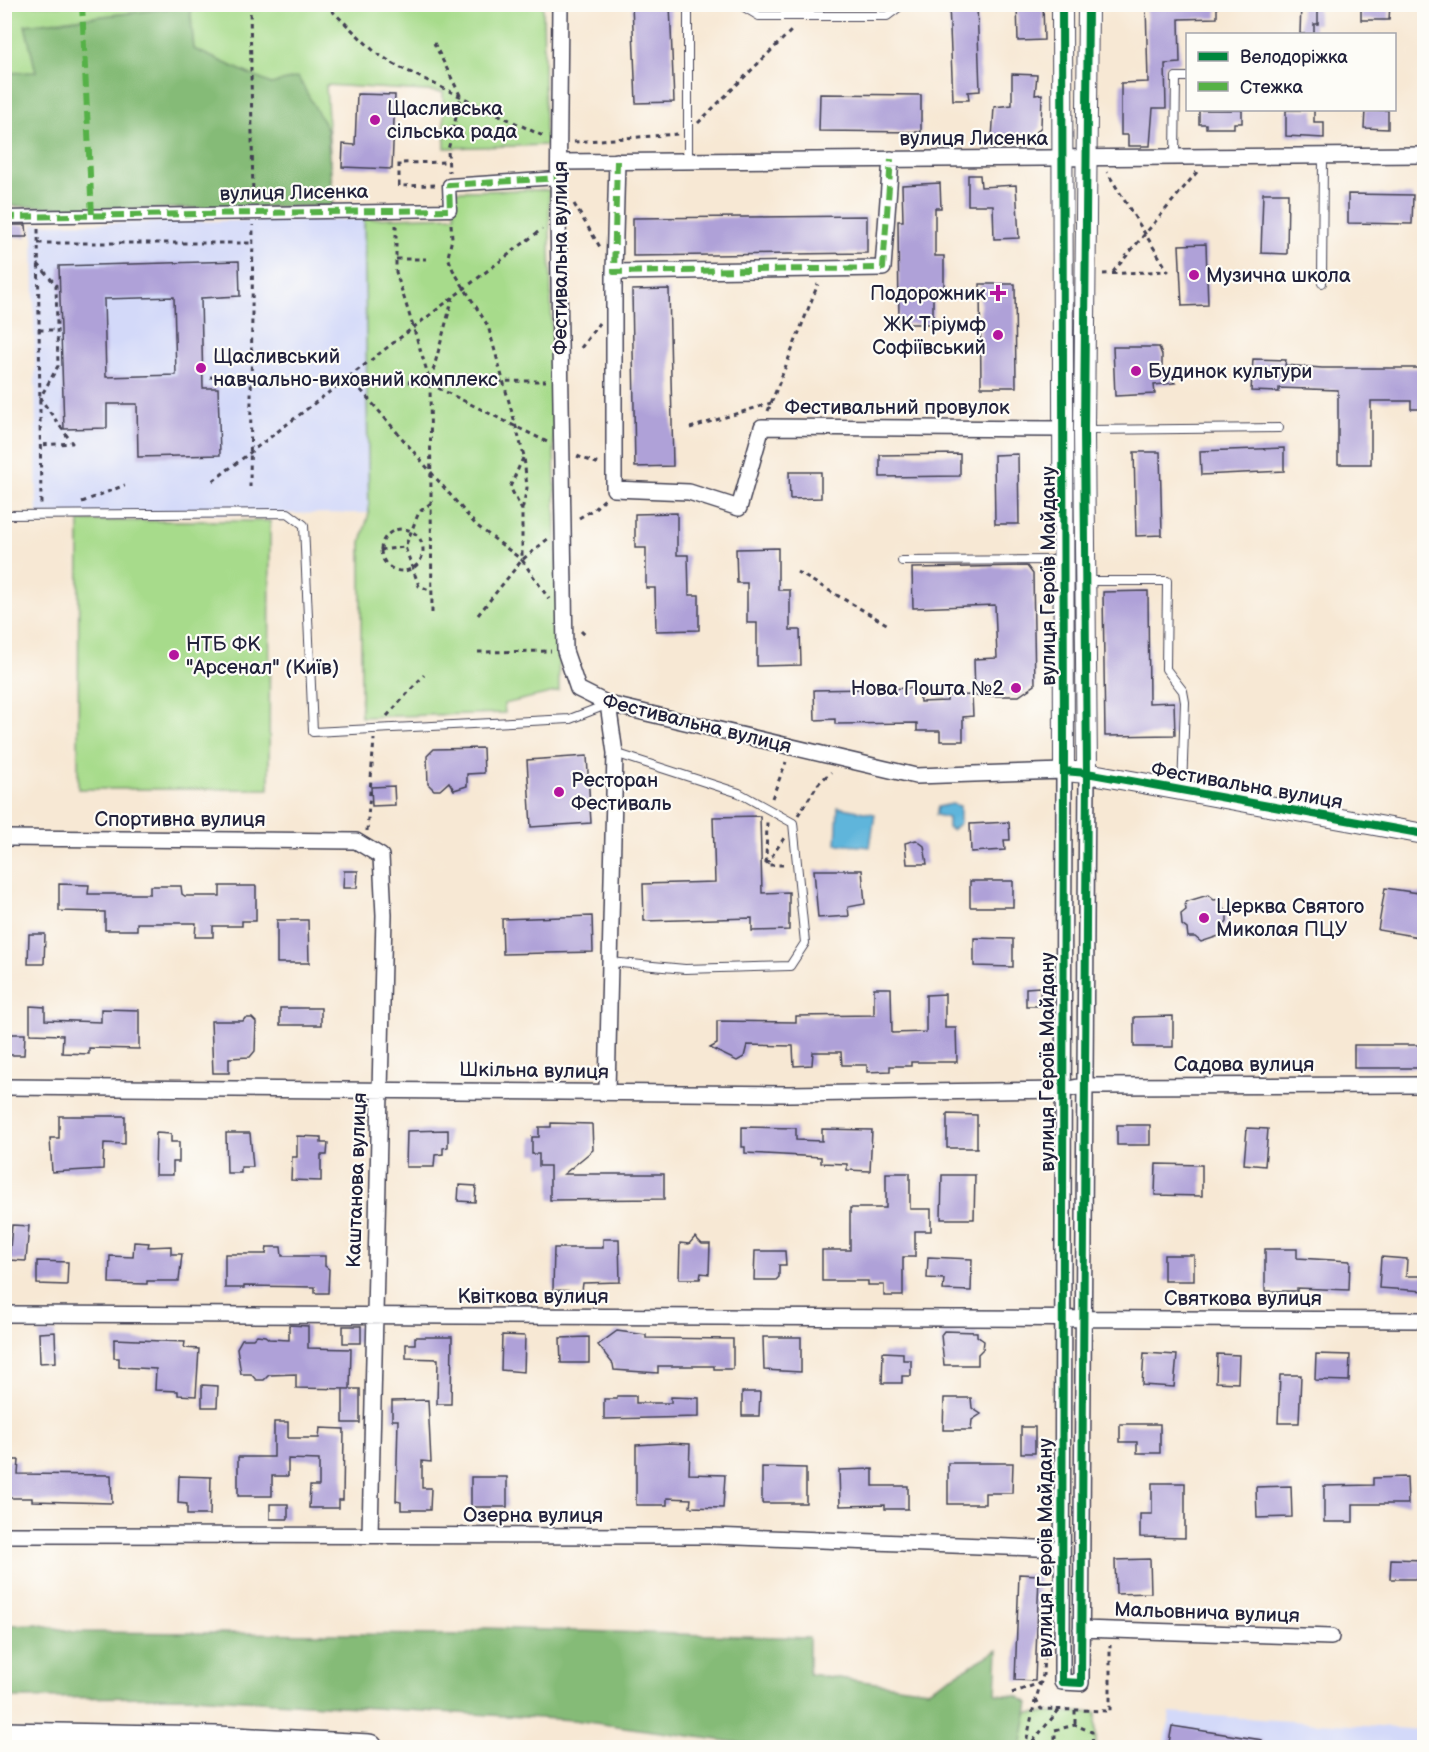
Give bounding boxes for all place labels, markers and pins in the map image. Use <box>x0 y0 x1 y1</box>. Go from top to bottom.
place label: Щасливська сільська рада <box>387 97 517 144</box>
marker: Щасливська сільська рада <box>368 113 382 127</box>
place label: Музична школа <box>1206 264 1351 288</box>
marker: Музична школа <box>1187 268 1201 282</box>
place label: Подорожник <box>870 282 986 306</box>
marker: Подорожник <box>991 286 1005 300</box>
place label: ЖК Тріумф Софіївський <box>872 313 986 360</box>
marker: ЖК Тріумф Софіївський <box>991 328 1005 342</box>
place label: Щасливський навчально-виховний комплекс <box>213 345 498 392</box>
place label: Будинок культури <box>1148 360 1313 384</box>
marker: Щасливський навчально-виховний комплекс <box>194 361 208 375</box>
marker: Будинок культури <box>1129 364 1143 378</box>
place label: НТБ ФК "Арсенал" (Київ) <box>186 633 339 680</box>
marker: НТБ ФК "Арсенал" (Київ) <box>167 648 181 662</box>
place label: Нова Пошта №2 <box>851 677 1004 701</box>
marker: Нова Пошта №2 <box>1009 681 1023 695</box>
place label: Ресторан Фестиваль <box>571 769 672 816</box>
marker: Ресторан Фестиваль <box>552 785 566 799</box>
place label: Церква Святого Миколая ПЦУ <box>1216 895 1364 942</box>
marker: Церква Святого Миколая ПЦУ <box>1197 911 1211 925</box>

